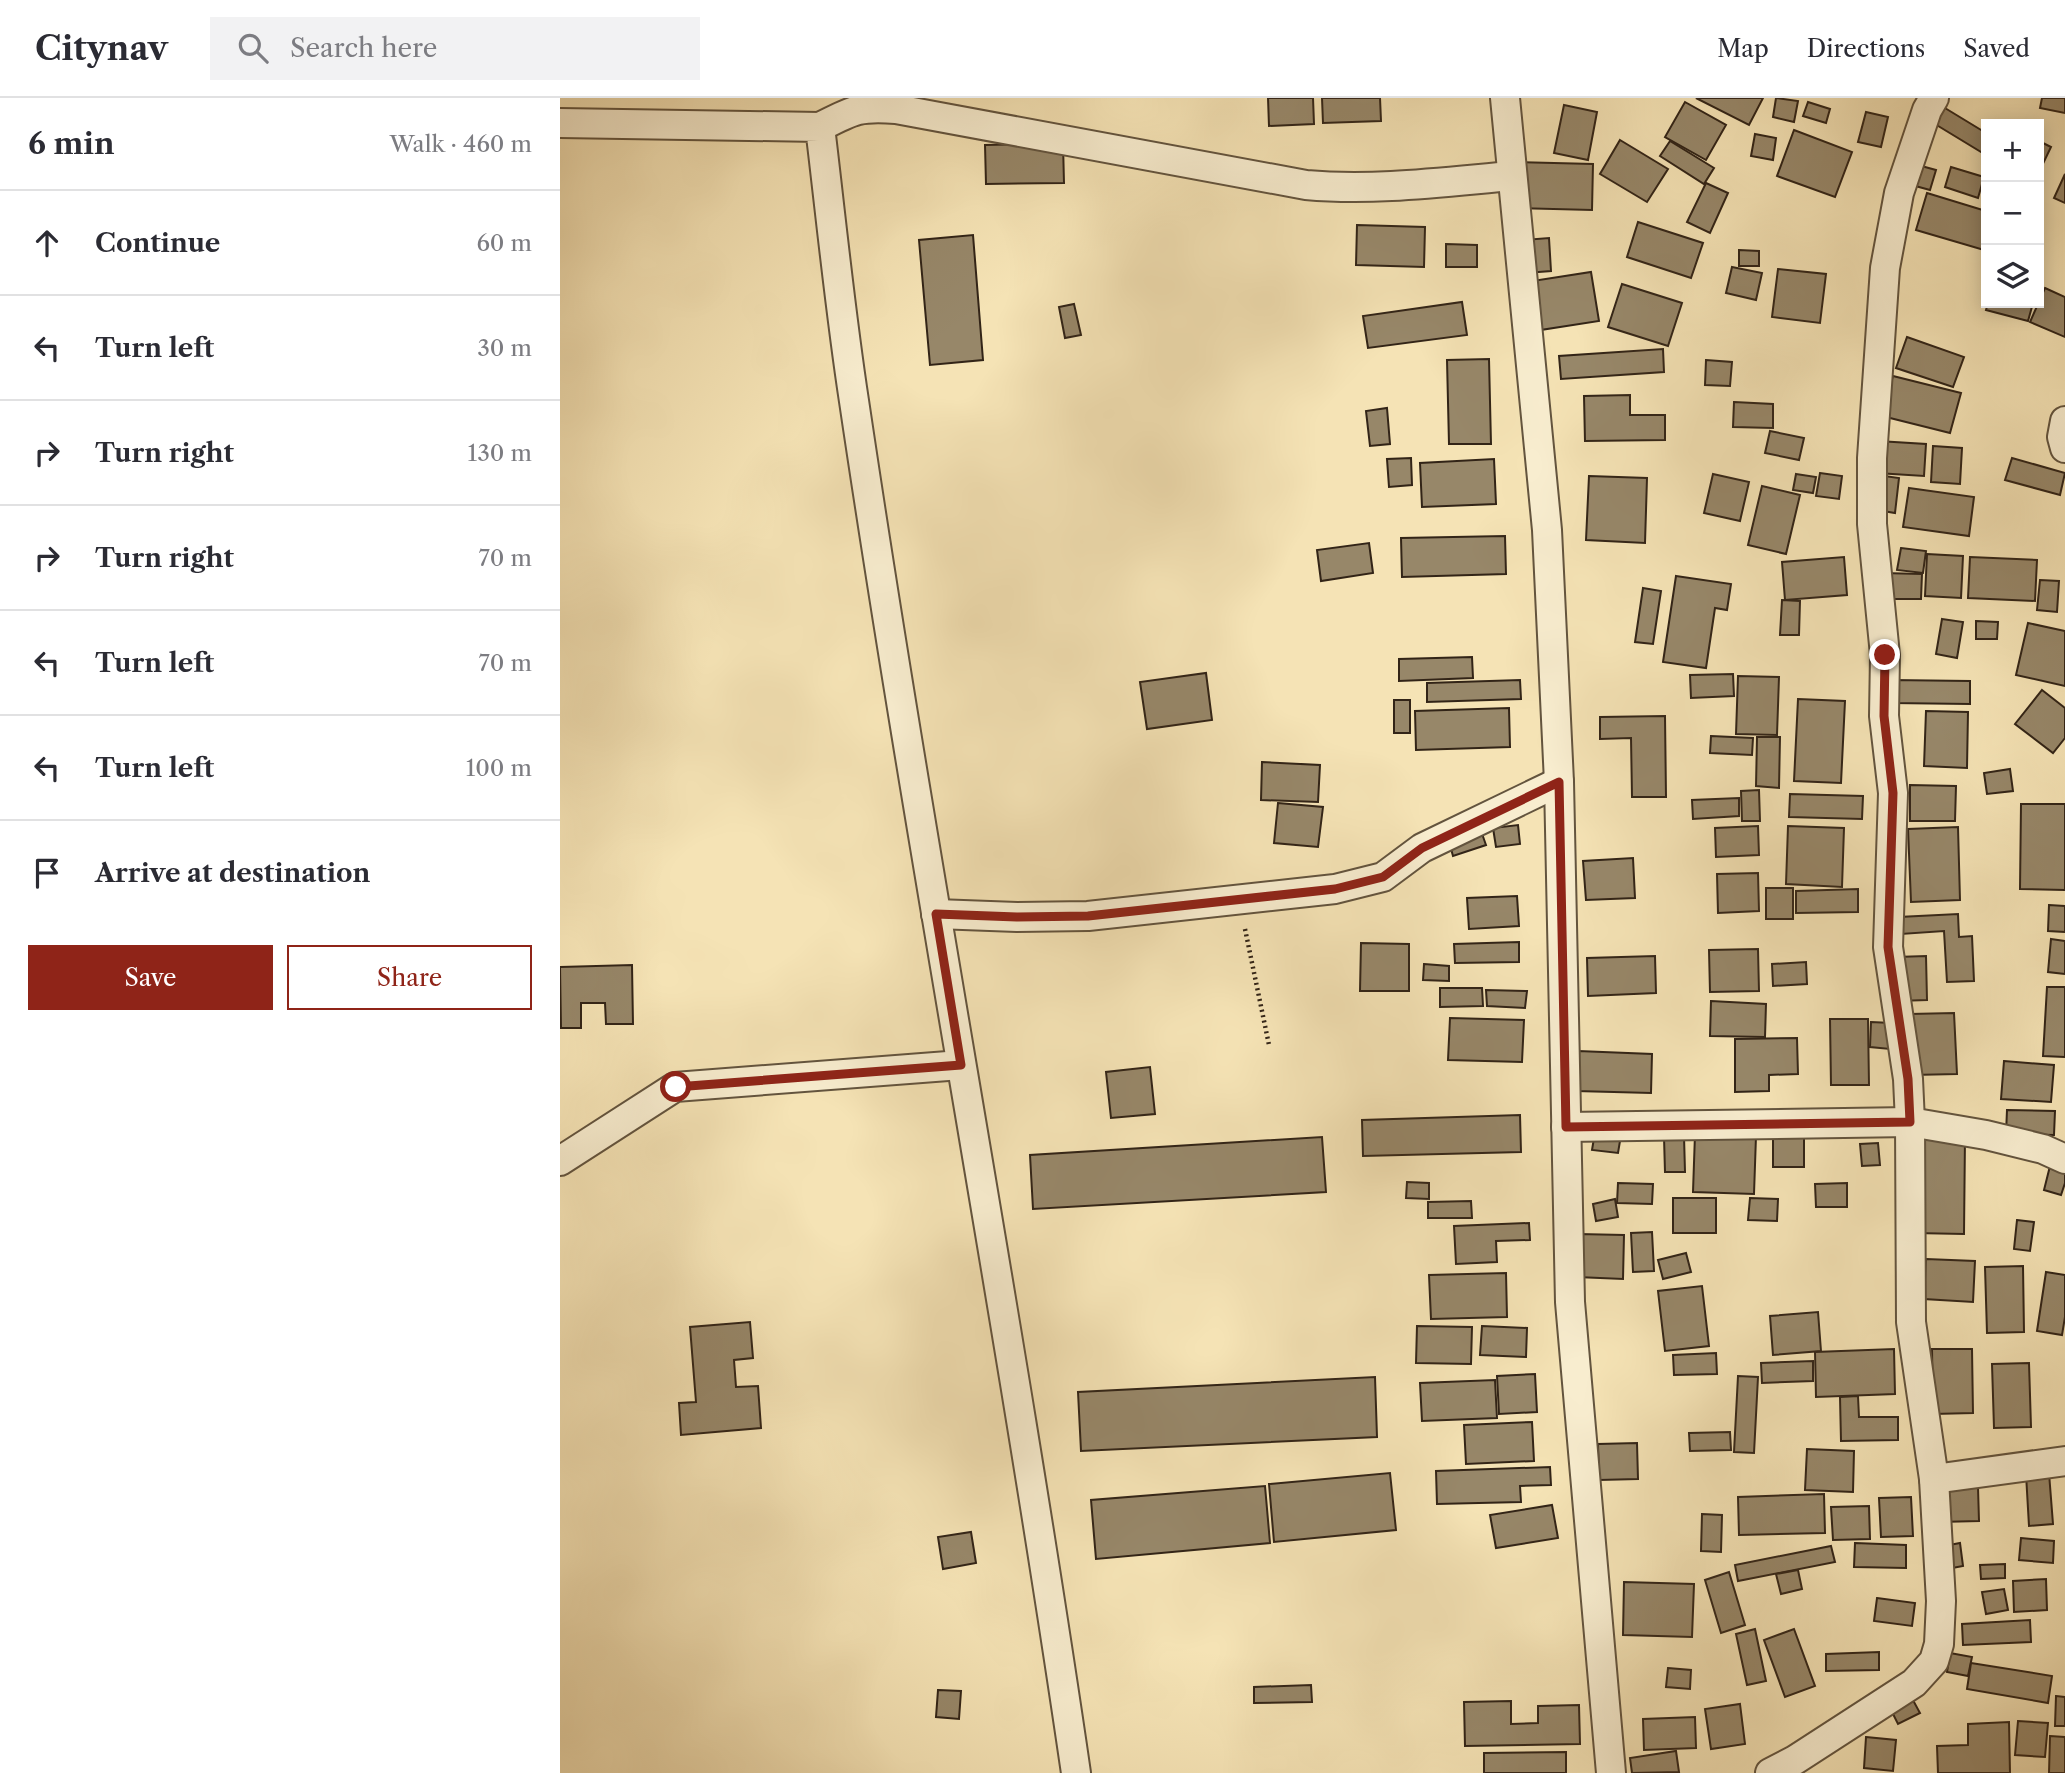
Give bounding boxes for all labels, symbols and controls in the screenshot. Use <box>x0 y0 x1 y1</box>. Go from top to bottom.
search box <box>210 17 700 80</box>
text: Citynav <box>35 28 168 69</box>
icon: search <box>234 29 272 67</box>
text: Search here <box>290 32 437 64</box>
text: Map <box>1717 34 1769 63</box>
text: Directions <box>1807 34 1925 63</box>
text: Saved <box>1963 34 2030 63</box>
map controls <box>1981 119 2044 308</box>
button: + <box>1981 119 2044 182</box>
text: 6 min <box>28 125 115 162</box>
text: Walk · 460 m <box>389 130 532 158</box>
button: − <box>1981 182 2044 245</box>
icon: ahead <box>28 224 66 262</box>
text: Continue <box>95 227 220 259</box>
text: 60 m <box>476 229 532 257</box>
button: layers <box>1981 245 2044 308</box>
icon: left <box>28 329 66 367</box>
text: Turn left <box>95 332 214 364</box>
text: 30 m <box>477 334 532 362</box>
icon: right <box>28 434 66 472</box>
text: Turn right <box>95 437 234 469</box>
text: 130 m <box>468 439 532 467</box>
icon: right <box>28 539 66 577</box>
text: Turn right <box>95 542 234 574</box>
text: 70 m <box>479 544 532 572</box>
route end <box>1869 639 1900 670</box>
icon: left <box>28 644 66 682</box>
text: Turn left <box>95 647 214 679</box>
text: 70 m <box>479 649 532 677</box>
icon: left <box>28 749 66 787</box>
text: Turn left <box>95 752 214 784</box>
text: 100 m <box>466 754 532 782</box>
icon: arrive <box>28 854 66 892</box>
text: Arrive at destination <box>95 857 370 889</box>
button: Save <box>28 945 273 1010</box>
button: Share <box>287 945 532 1010</box>
route start <box>660 1071 691 1102</box>

